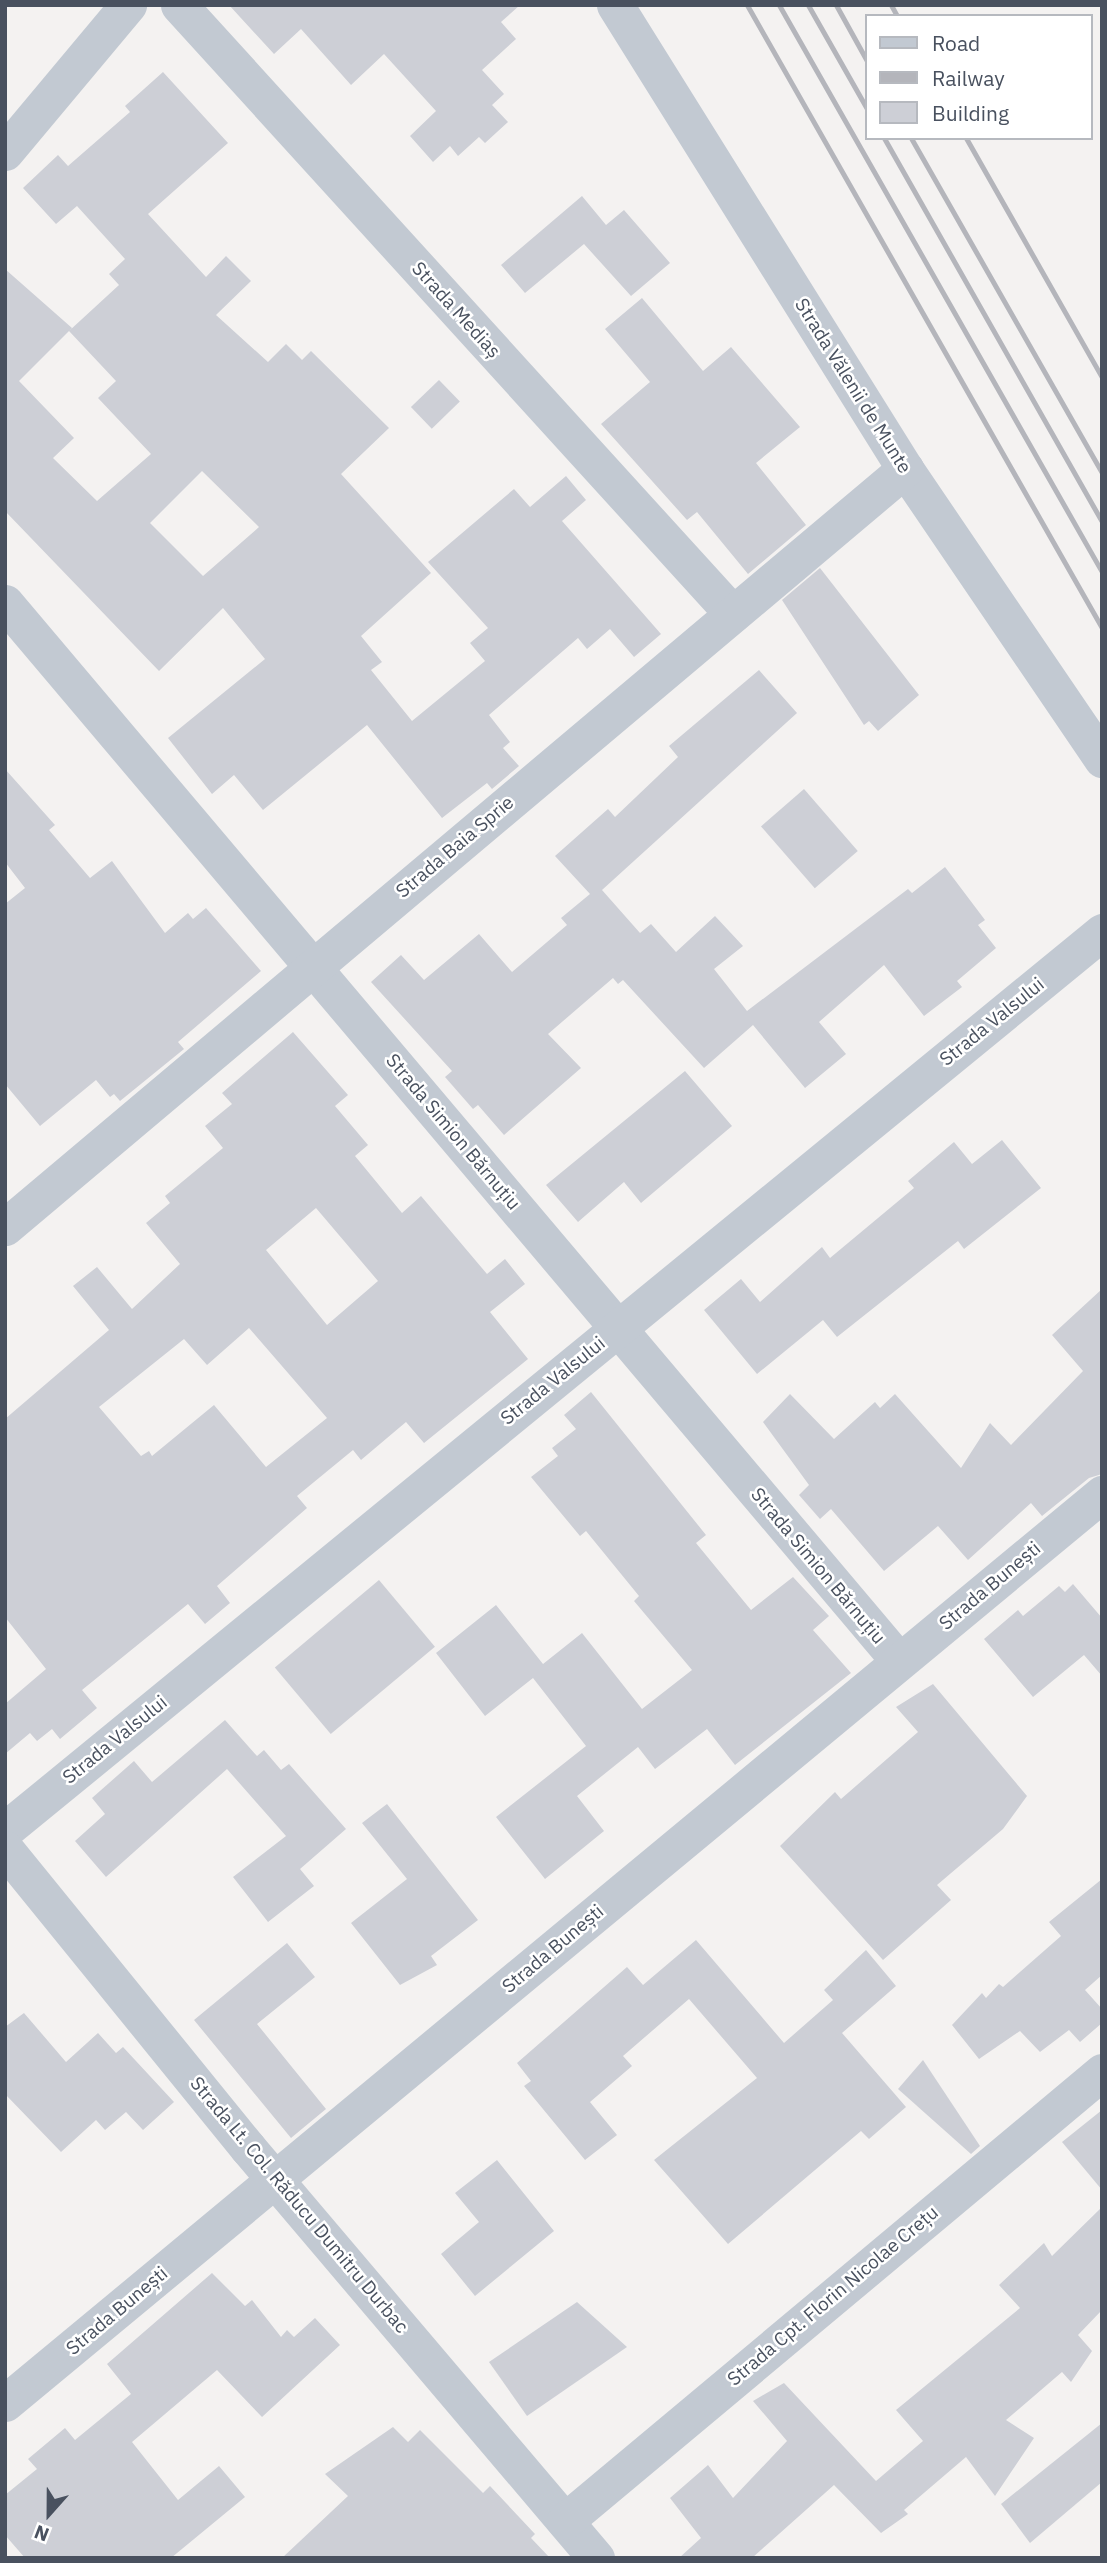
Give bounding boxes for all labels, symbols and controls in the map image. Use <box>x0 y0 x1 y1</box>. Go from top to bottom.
legend <box>866 14 1093 140</box>
text: Road <box>932 29 980 57</box>
text: Railway <box>932 64 1005 92</box>
text: Building <box>932 99 1009 127</box>
street label: Strada Mediaș <box>407 257 505 363</box>
street label: Strada Vălenii de Munte <box>790 294 916 478</box>
street label: Strada Baia Sprie <box>392 791 518 903</box>
street label: Strada Valsului <box>935 973 1049 1071</box>
street label: Strada Simion Bărnuțiu <box>381 1049 525 1215</box>
street label: Strada Valsului <box>496 1332 610 1430</box>
street label: Strada Simion Bărnuțiu <box>746 1483 890 1649</box>
street label: Strada Bunești <box>935 1537 1045 1635</box>
street label: Strada Valsului <box>58 1691 172 1789</box>
street label: Strada Bunești <box>498 1900 608 1998</box>
street label: Strada Lt. Col. Răducu Dumitru Durbac <box>185 2072 413 2338</box>
street label: Strada Cpt. Florin Nicolae Crețu <box>723 2201 943 2391</box>
street label: Strada Bunești <box>62 2262 172 2360</box>
north arrow <box>14 2479 84 2549</box>
text: N <box>31 2520 52 2547</box>

